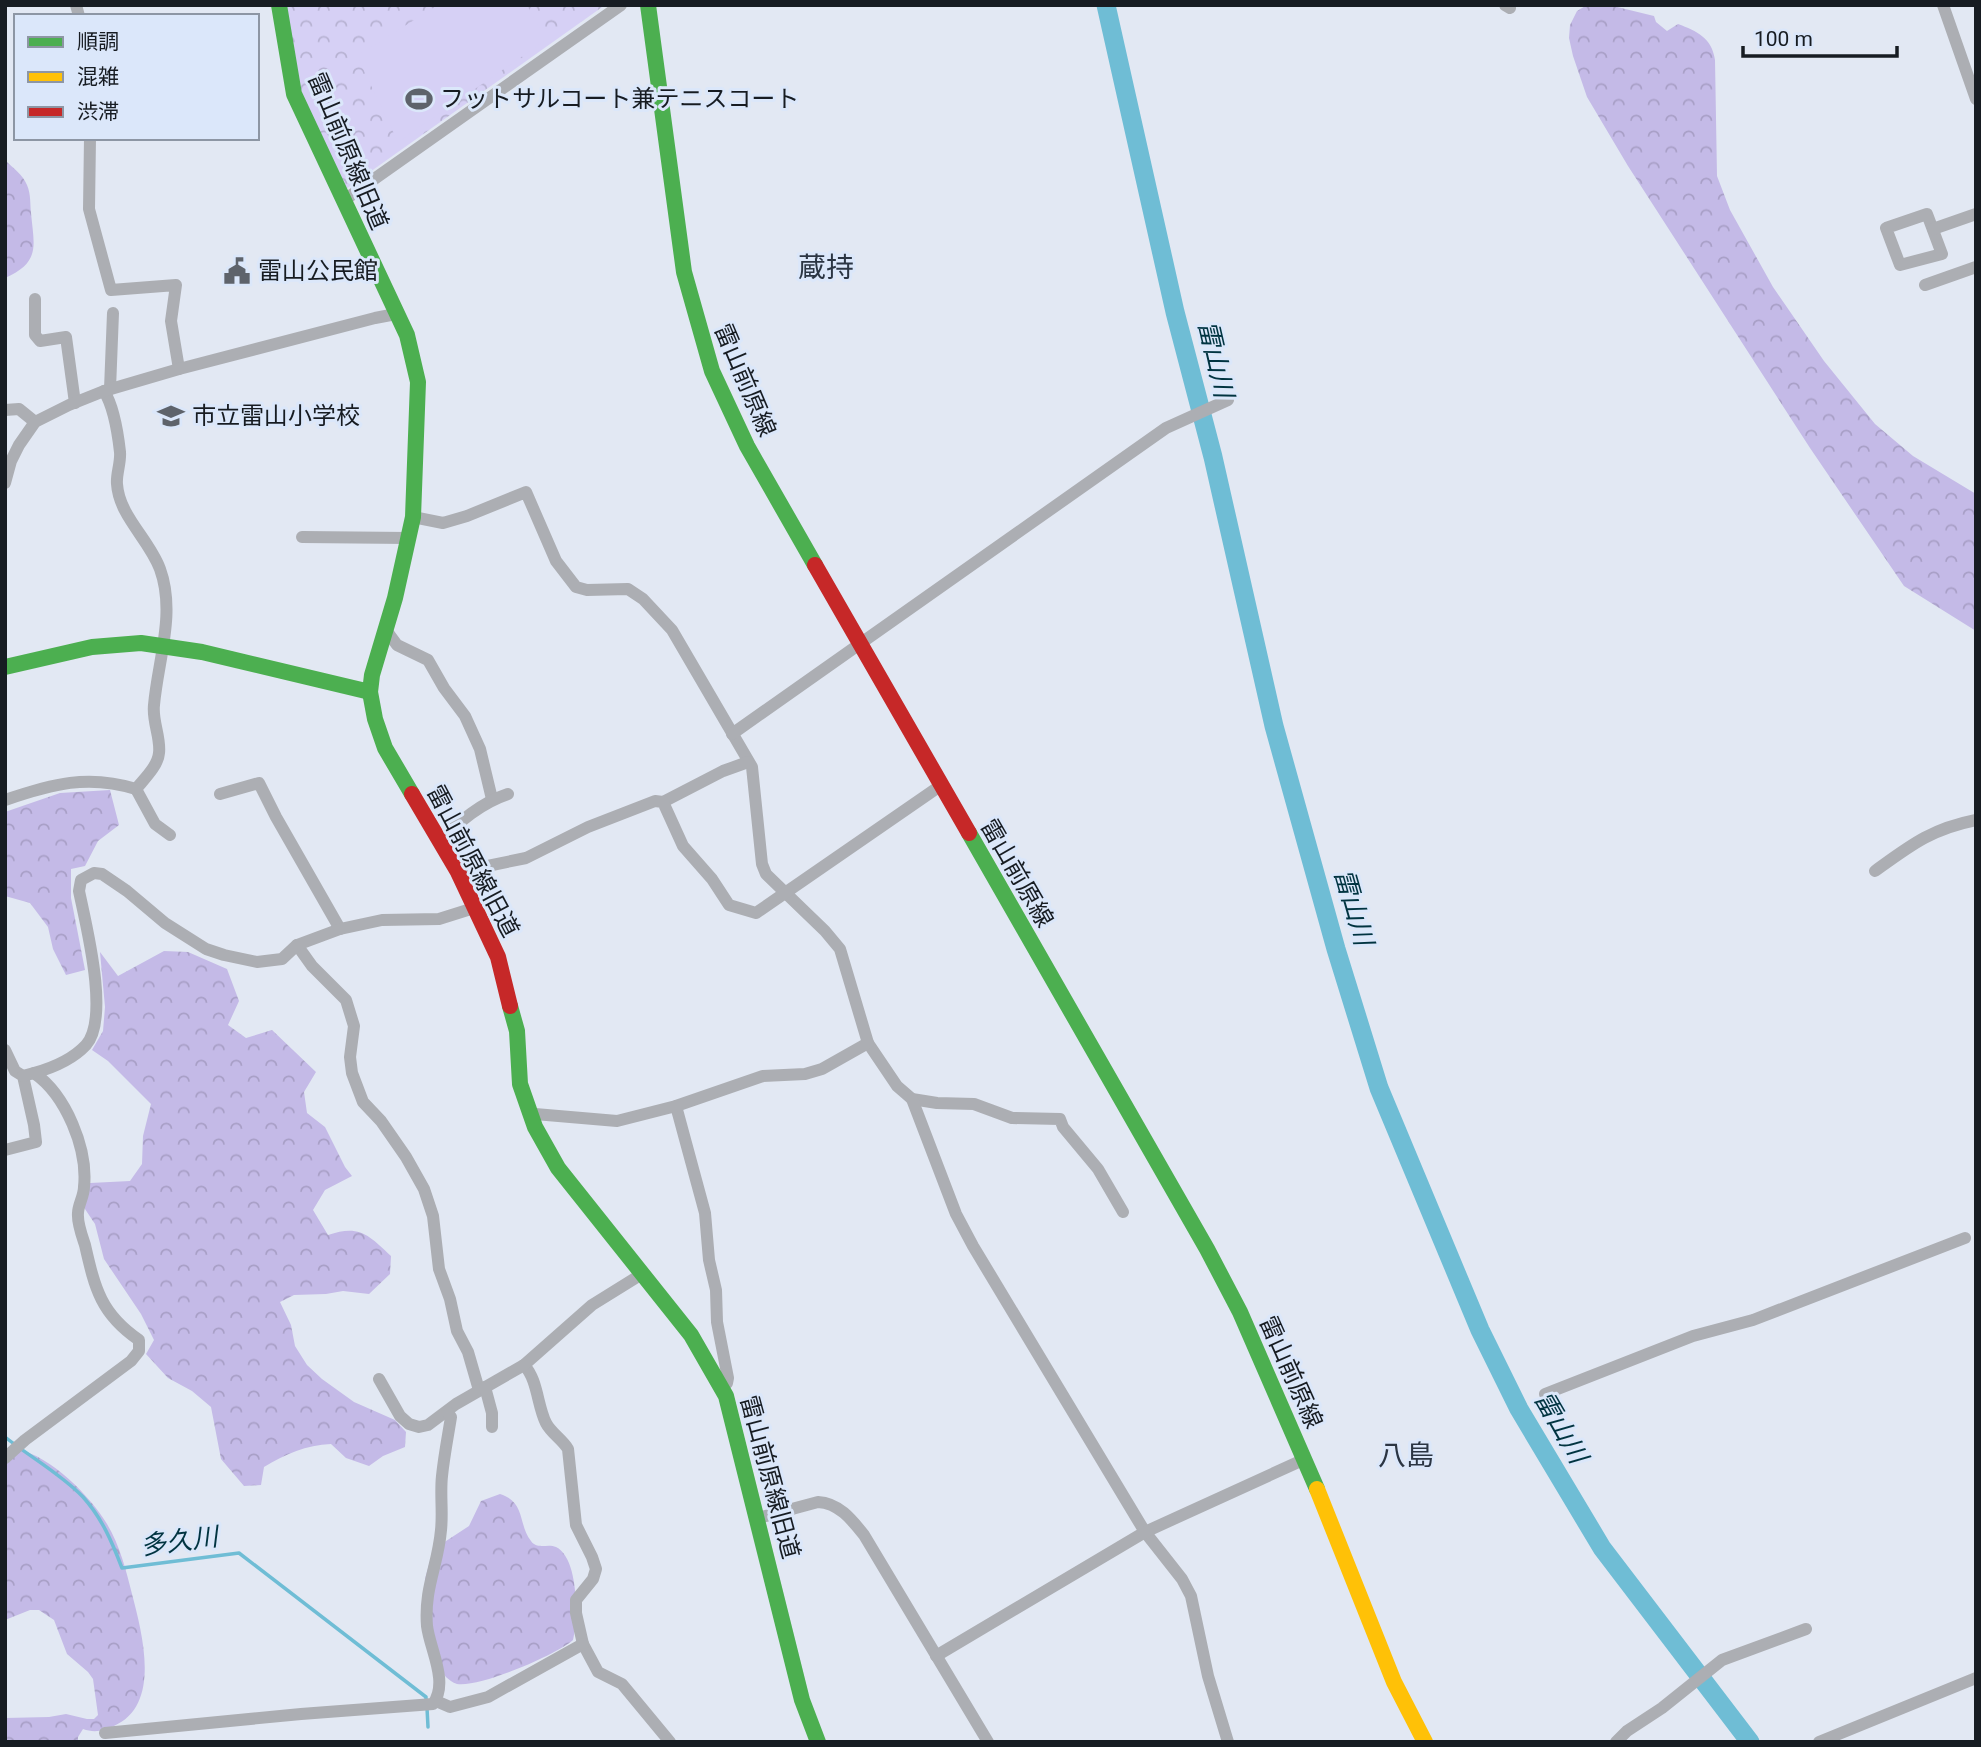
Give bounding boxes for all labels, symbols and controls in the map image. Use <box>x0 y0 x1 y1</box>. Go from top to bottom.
legend <box>14 14 259 140</box>
scale bar <box>1743 14 1897 58</box>
text: 100 m <box>1754 27 1813 51</box>
text: 順調 <box>77 30 119 54</box>
text: 混雑 <box>77 65 119 89</box>
street label: 雷山前原線旧道 <box>302 68 394 234</box>
sports icon: フットサルコート兼テニスコート <box>404 84 434 114</box>
place label: フットサルコート兼テニスコート <box>440 85 800 113</box>
text: 渋滞 <box>77 100 119 124</box>
district label: 蔵持 <box>798 251 854 284</box>
public building icon: 雷山公民館 <box>222 256 252 286</box>
place label: 雷山公民館 <box>258 257 378 285</box>
water label: 雷山川 <box>1193 318 1240 403</box>
street label: 雷山前原線 <box>709 319 781 441</box>
school or university icon: 市立雷山小学校 <box>156 401 186 431</box>
place label: 市立雷山小学校 <box>192 402 360 430</box>
street label: 雷山前原線旧道 <box>421 780 525 942</box>
street label: 雷山前原線 <box>975 814 1059 932</box>
water label: 雷山川 <box>1329 865 1380 952</box>
street label: 雷山前原線 <box>1254 1311 1328 1433</box>
water label: 雷山川 <box>1529 1386 1595 1471</box>
street label: 雷山前原線旧道 <box>735 1392 805 1562</box>
district label: 八島 <box>1378 1439 1434 1472</box>
water label: 多久川 <box>138 1521 223 1561</box>

